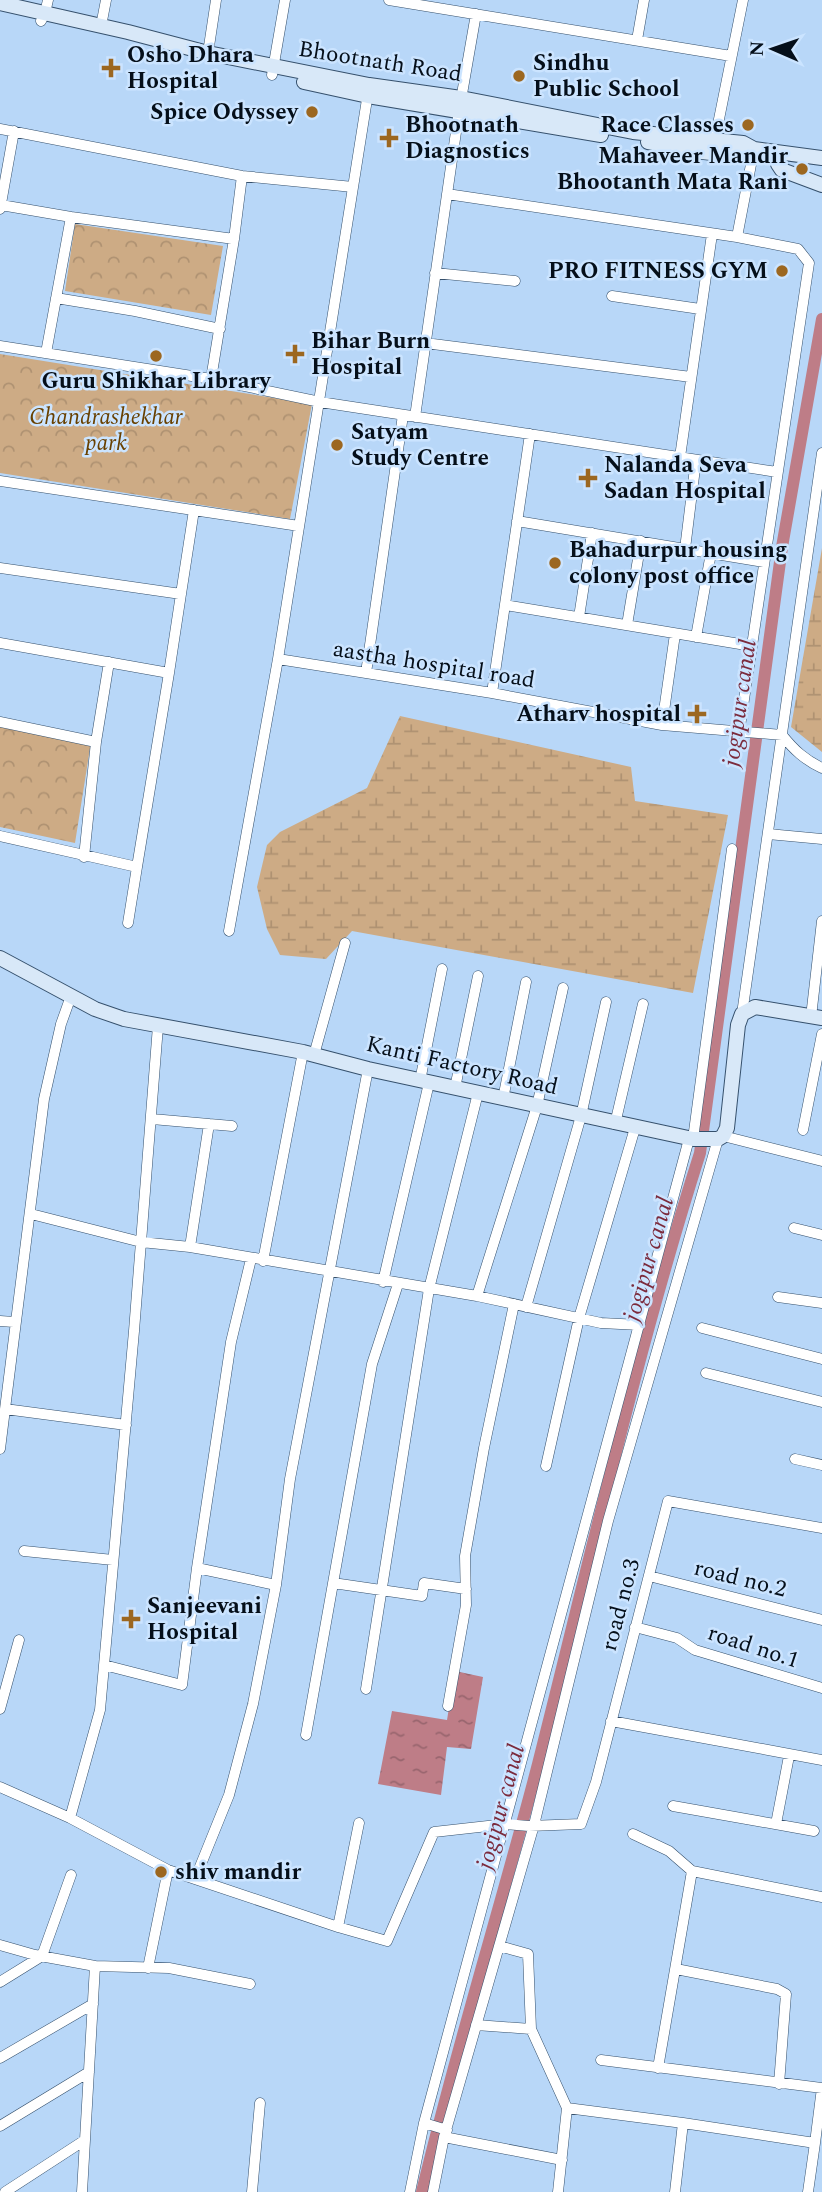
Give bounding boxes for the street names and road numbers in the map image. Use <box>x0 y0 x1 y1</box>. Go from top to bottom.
street label: Bhootnath Road <box>296 32 464 92</box>
street label: aastha hospital road <box>330 632 538 698</box>
street label: Kanti Factory Road <box>363 1027 562 1105</box>
street label: road no.2 <box>690 1551 790 1607</box>
street label: road no.3 <box>592 1555 650 1655</box>
street label: road no.1 <box>703 1616 803 1678</box>

